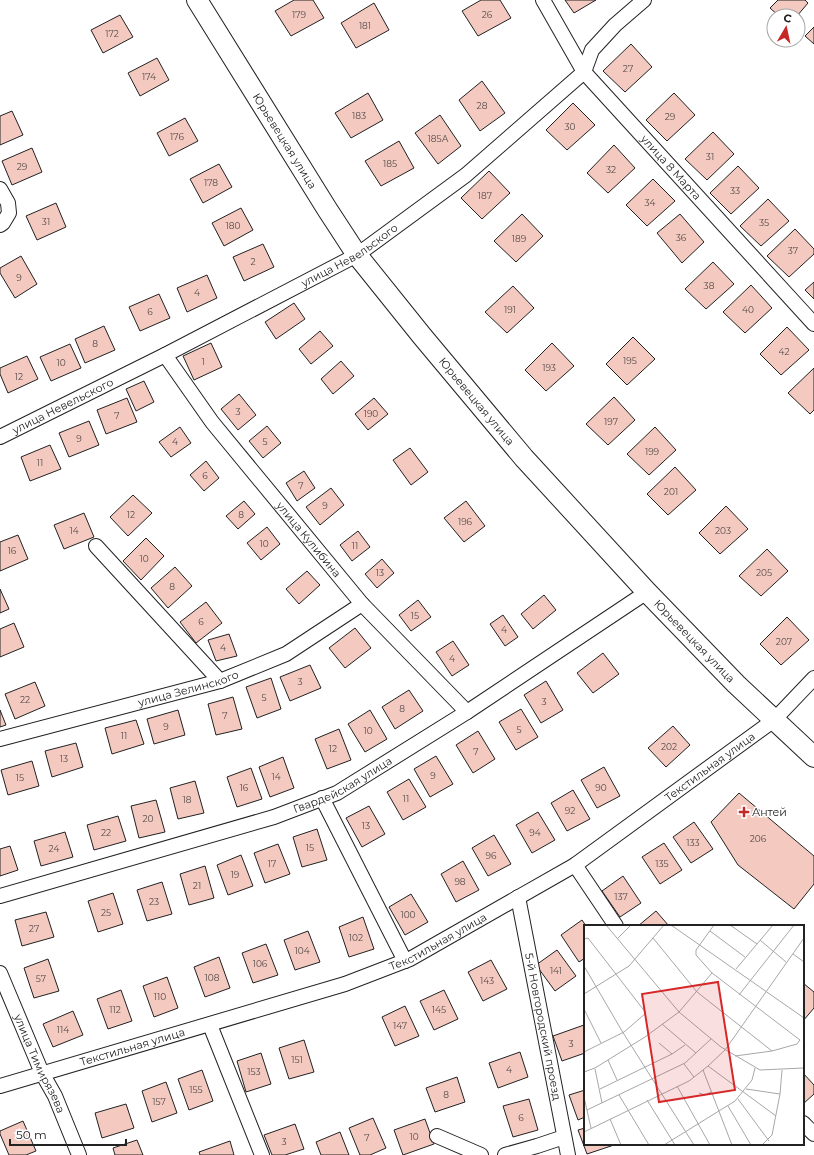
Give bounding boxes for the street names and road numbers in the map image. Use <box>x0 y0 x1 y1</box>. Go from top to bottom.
street label: Юрьевецкая улица <box>250 90 320 191</box>
street label: улица 8 Марта <box>637 131 704 203</box>
street label: улица Невельского <box>298 220 400 290</box>
street label: Юрьевецкая улица <box>436 354 517 448</box>
street label: улица Невельского <box>9 375 116 437</box>
street label: улица Кулибина <box>273 498 344 580</box>
street label: Юрьевецкая улица <box>651 597 738 685</box>
street label: улица Зелинского <box>135 667 241 710</box>
street label: Текстильная улица <box>662 729 758 805</box>
street label: Гвардейская улица <box>291 754 395 816</box>
street label: Текстильная улица <box>387 910 489 973</box>
street label: 5-й Новгородский проезд <box>522 952 564 1101</box>
street label: улица Тимирязева <box>11 1011 68 1115</box>
street label: Текстильная улица <box>78 1025 186 1069</box>

